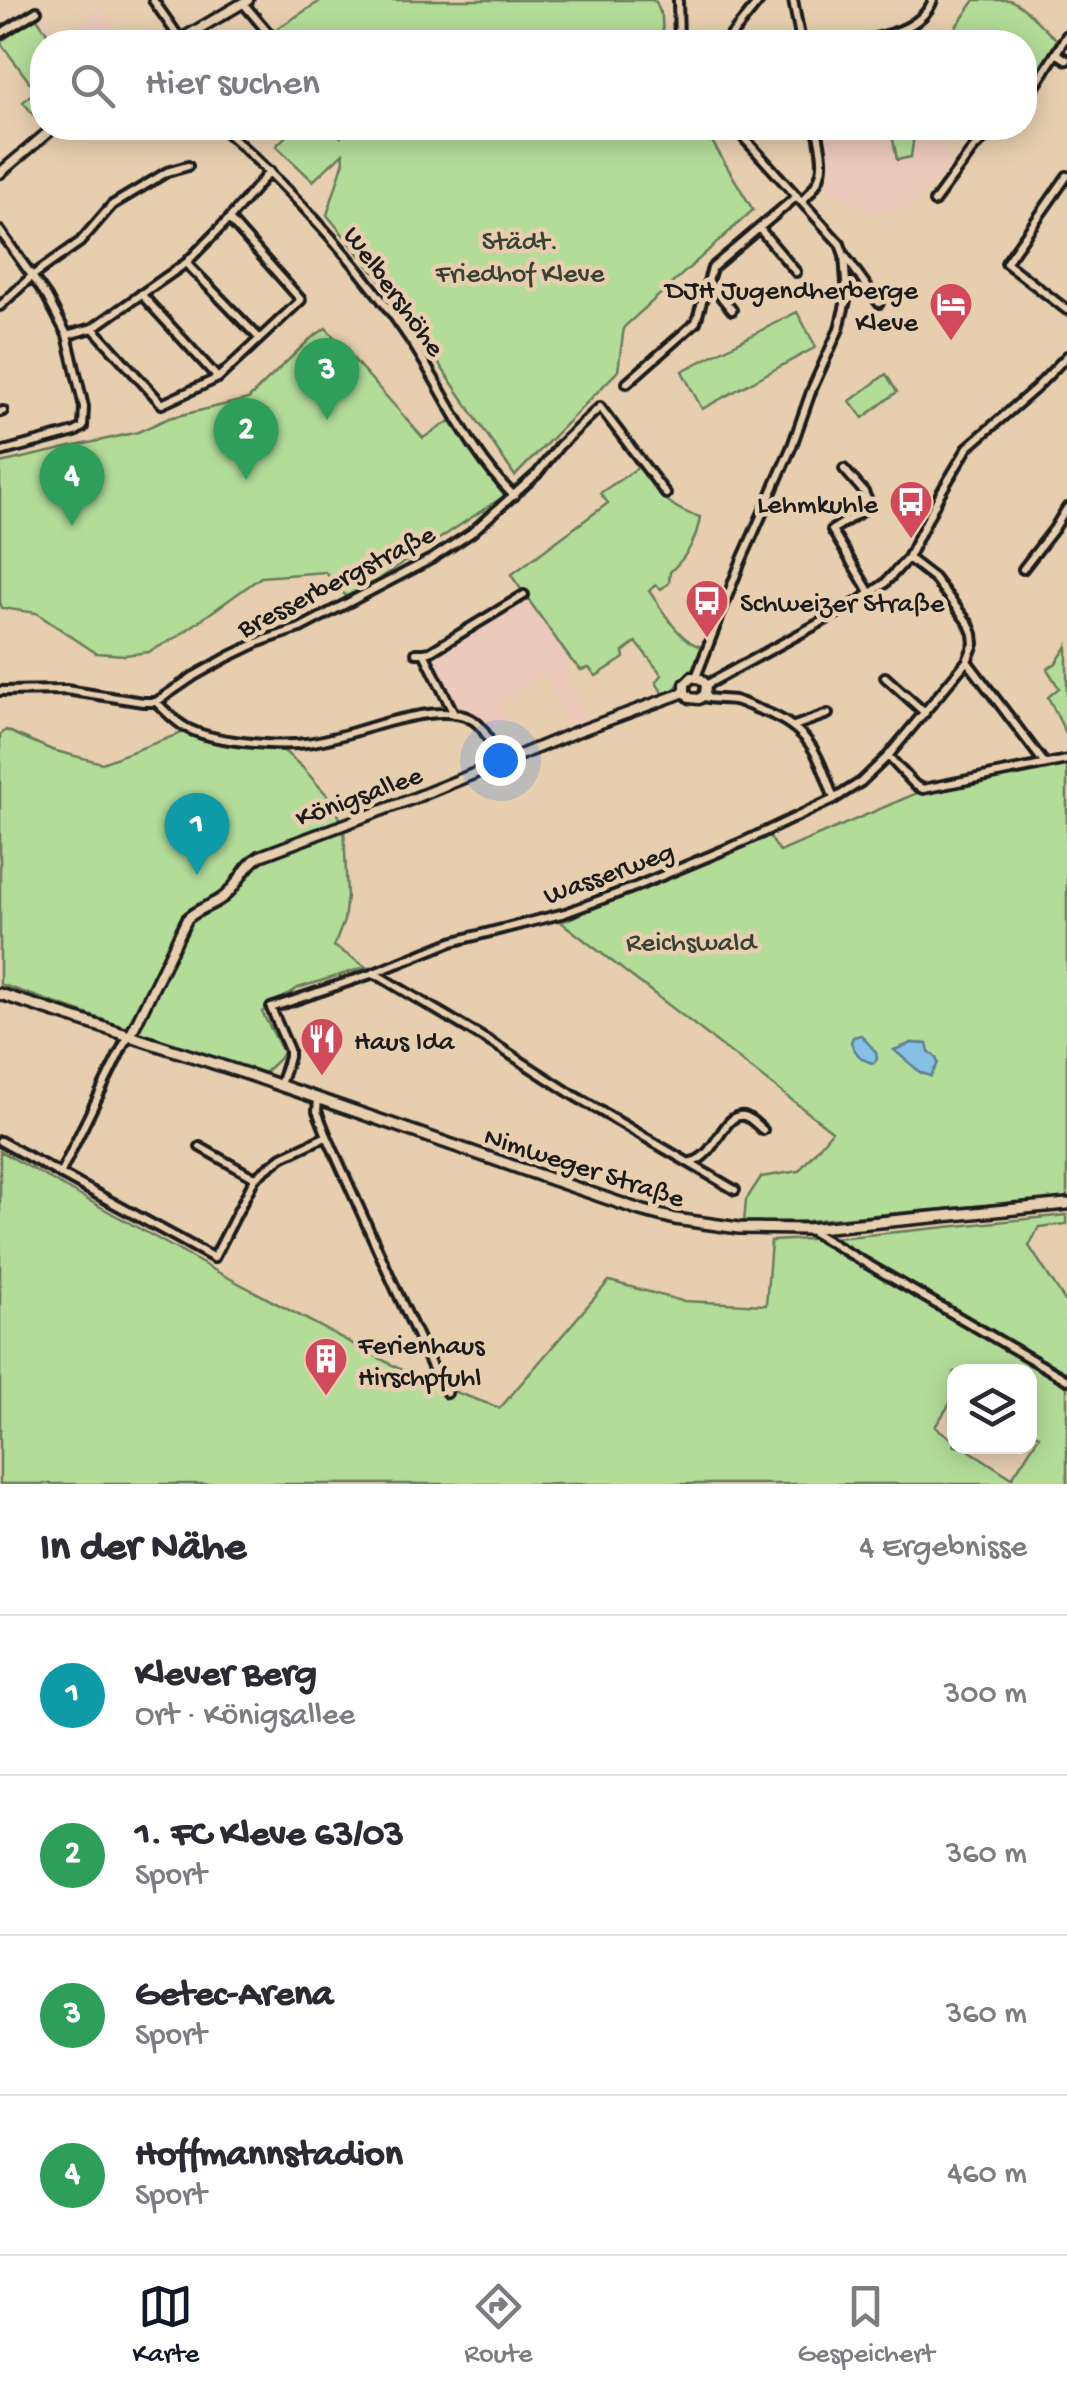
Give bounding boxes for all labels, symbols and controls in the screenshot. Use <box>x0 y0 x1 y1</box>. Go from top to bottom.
search box <box>30 30 1037 140</box>
icon: search <box>65 58 120 113</box>
text: Hier suchen <box>145 63 320 107</box>
street label: Welbershöhe <box>334 221 451 365</box>
park label: Städt. Friedhof Kleve <box>435 227 605 292</box>
place label: DJH Jugendherberge Kleve <box>663 276 919 341</box>
hotel icon: DJH Jugendherberge Kleve <box>928 281 974 342</box>
pin: 3 <box>294 338 360 420</box>
pin: 2 <box>214 398 278 480</box>
pin: 4 <box>40 444 104 526</box>
bus stop icon: Lehmkuhle <box>888 479 934 540</box>
place label: Lehmkuhle <box>757 490 879 523</box>
street label: Bresserbergstraße <box>232 519 442 648</box>
bus stop icon: Schweizer Straße <box>684 578 730 639</box>
place label: Schweizer Straße <box>740 589 945 622</box>
your location <box>475 735 526 786</box>
street label: Königsallee <box>292 760 428 836</box>
pin: 1 <box>164 792 230 875</box>
street label: Wasserweg <box>540 836 679 914</box>
park label: Reichswald <box>626 928 759 961</box>
restaurant icon: Haus Ida <box>299 1016 345 1077</box>
place label: Haus Ida <box>354 1027 456 1060</box>
street label: Nimweger Straße <box>479 1121 688 1217</box>
place label: Ferienhaus Hirschpfuhl <box>357 1331 485 1396</box>
building icon: Ferienhaus Hirschpfuhl <box>303 1336 349 1397</box>
map controls <box>947 1364 1037 1454</box>
button: layers <box>947 1364 1037 1454</box>
text: In der Nähe <box>40 1525 246 1574</box>
text: 4 Ergebnisse <box>859 1530 1027 1568</box>
text: Klever Berg <box>135 1654 317 1698</box>
text: 1 <box>66 1676 79 1714</box>
text: 300 m <box>944 1676 1027 1714</box>
text: Ort · Königsallee <box>135 1698 355 1736</box>
text: 1. FC Kleve 63/03 <box>135 1814 404 1858</box>
text: 2 <box>65 1836 80 1874</box>
text: 360 m <box>946 1836 1027 1874</box>
text: Sport <box>135 1858 207 1896</box>
text: Getec-Arena <box>135 1974 333 2018</box>
text: 3 <box>64 1996 81 2034</box>
text: 360 m <box>946 1996 1027 2034</box>
text: Sport <box>135 2018 207 2056</box>
text: Hoffmannstadion <box>135 2134 403 2178</box>
text: 4 <box>65 2156 80 2194</box>
text: 460 m <box>947 2156 1027 2194</box>
text: Sport <box>135 2178 207 2216</box>
tab: Karte <box>132 2279 199 2372</box>
tab: Route <box>464 2279 532 2372</box>
tab: Gespeichert <box>797 2279 935 2372</box>

